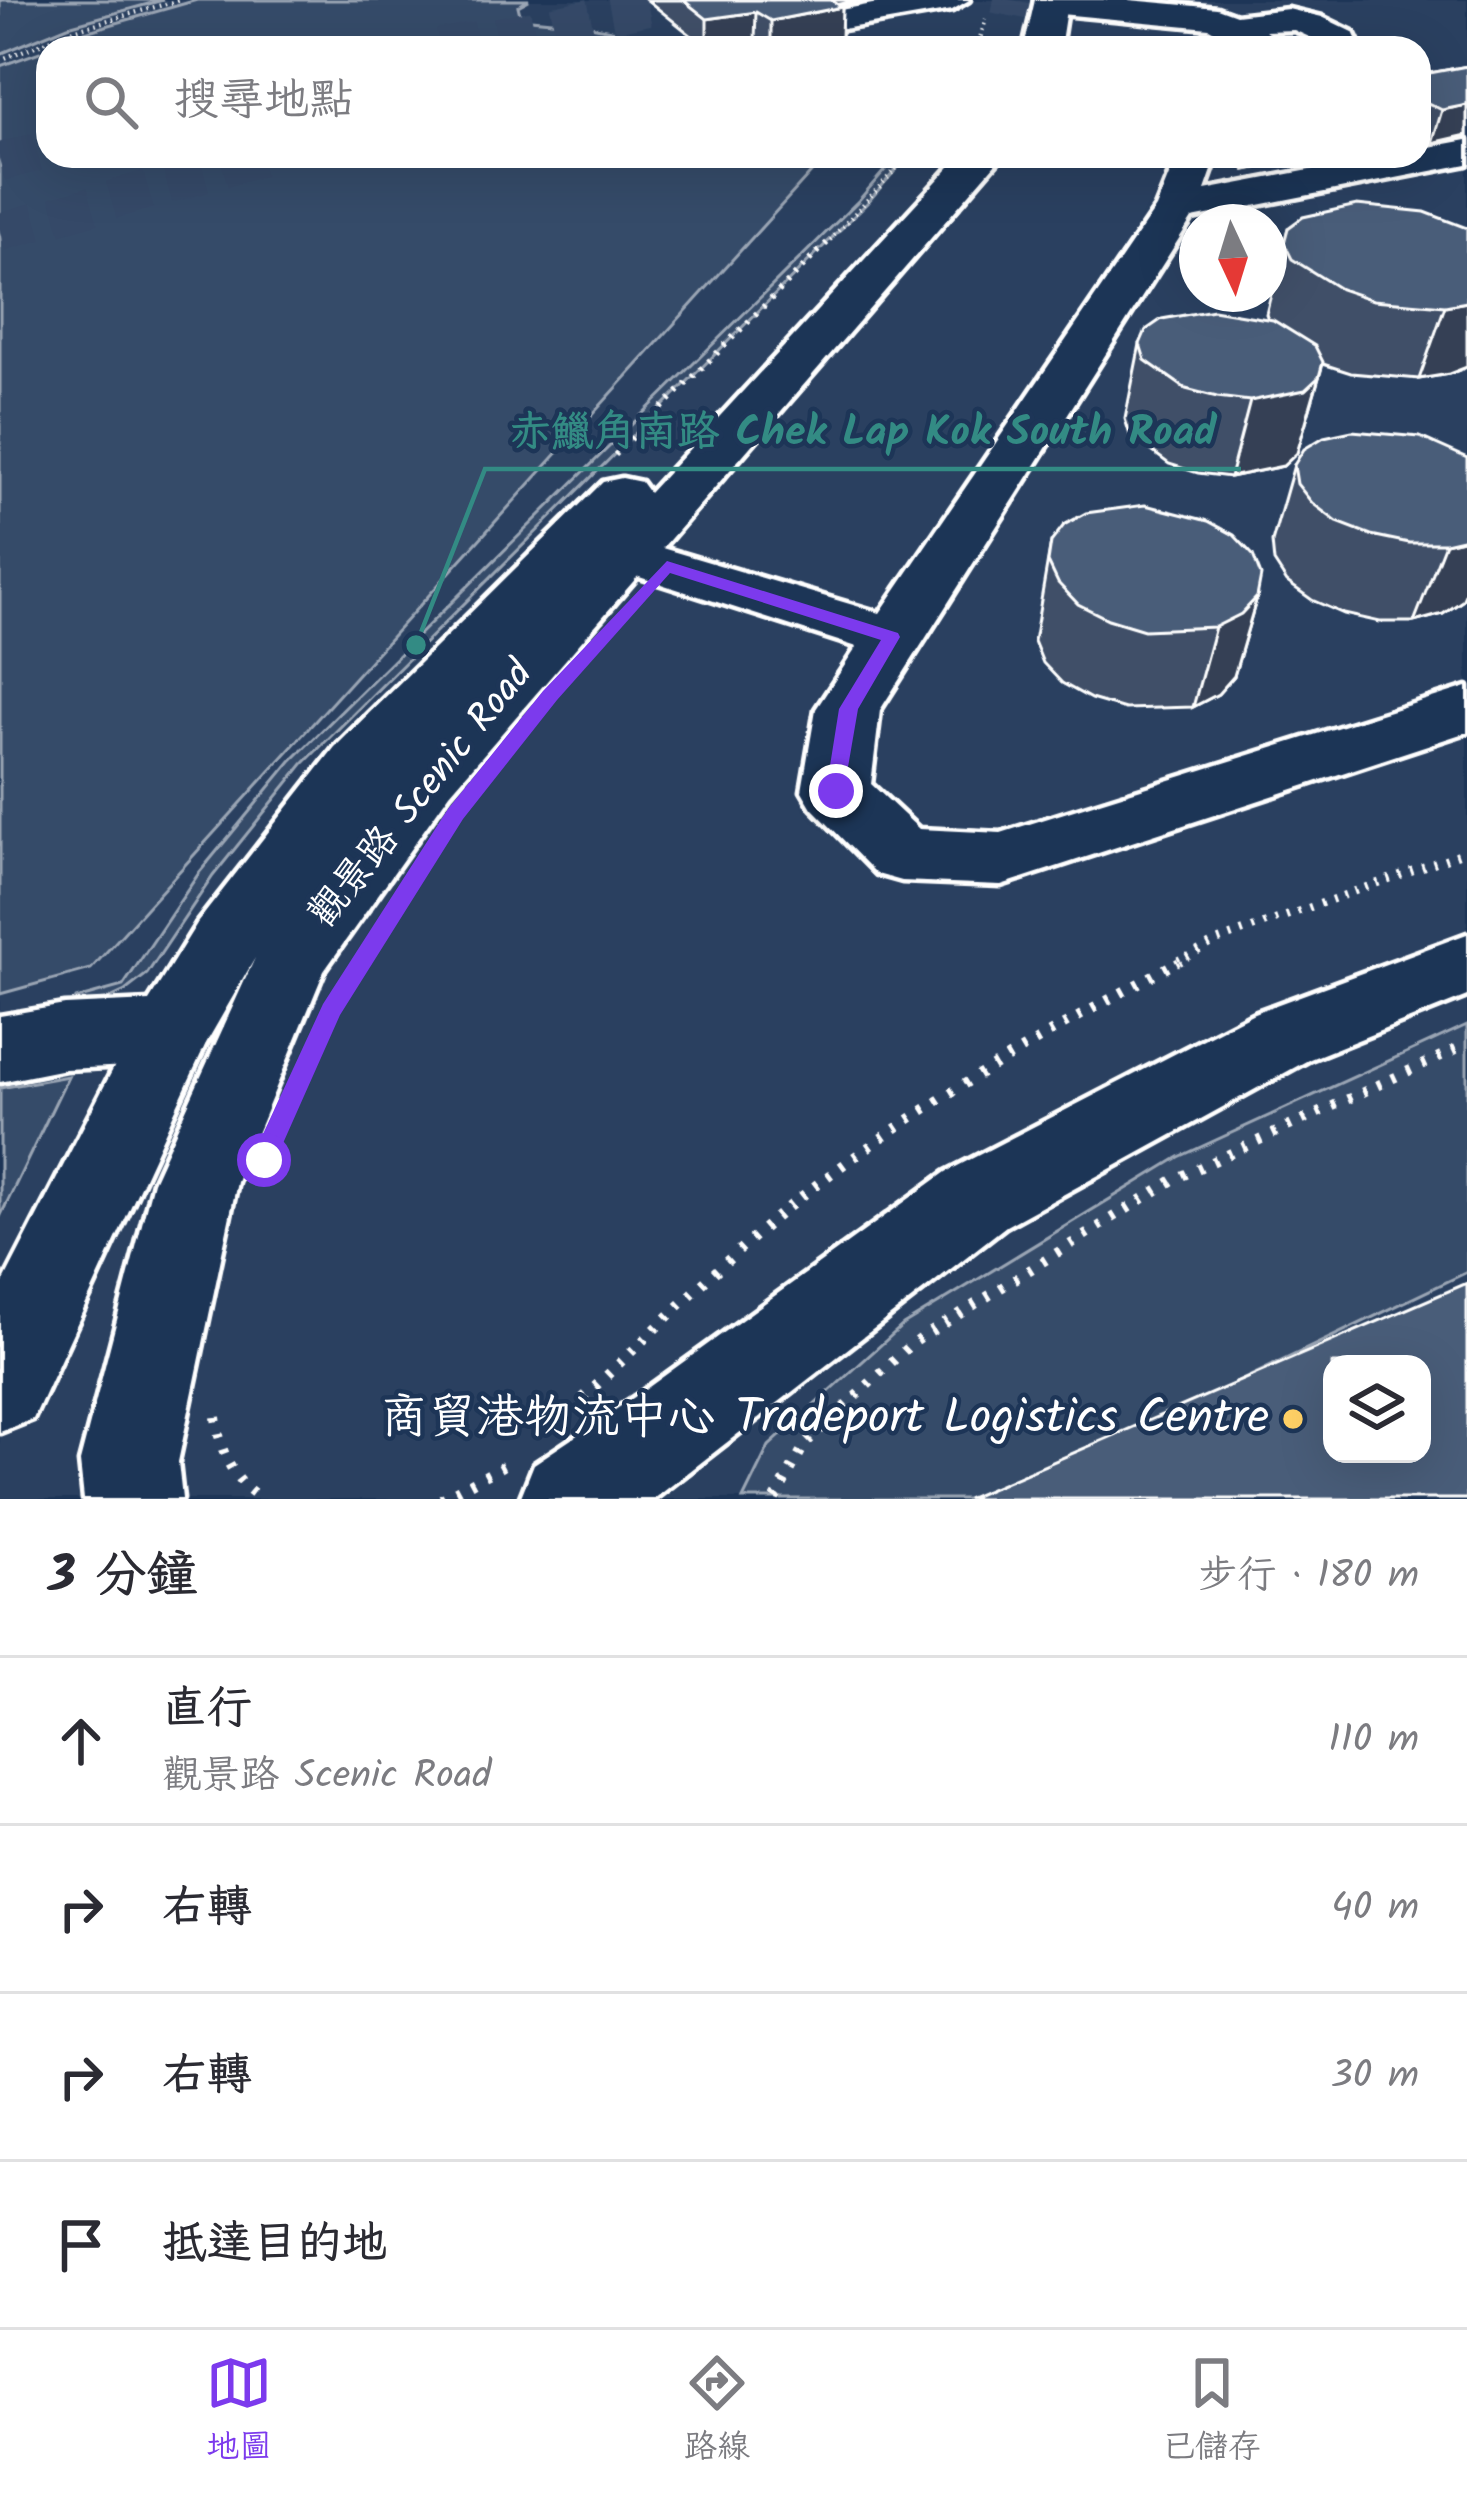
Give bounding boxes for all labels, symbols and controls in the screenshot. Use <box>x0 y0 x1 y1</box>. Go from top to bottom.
search box <box>36 36 1431 168</box>
text: 搜尋地點 <box>174 66 354 138</box>
icon: search <box>78 69 144 135</box>
north arrow <box>1179 204 1287 312</box>
callout: 赤鱲角南路 Chek Lap Kok South Road <box>485 391 1241 469</box>
text: 赤鱲角南路 Chek Lap Kok South Road <box>509 400 1218 467</box>
street label: 觀景路 Scenic Road <box>294 646 551 943</box>
route end <box>809 764 863 818</box>
route start <box>237 1133 291 1187</box>
map controls <box>1323 1355 1431 1463</box>
button: layers <box>1323 1355 1431 1463</box>
place label: 商貿港物流中心 Tradeport Logistics Centre <box>380 1381 1269 1457</box>
marker: 商貿港物流中心 Tradeport Logistics Centre <box>1280 1406 1306 1432</box>
text: 3 分鐘 <box>48 1537 198 1618</box>
text: 步行 · 180 m <box>1199 1546 1419 1608</box>
text: 直行 <box>162 1674 252 1746</box>
icon: ahead <box>48 1708 114 1774</box>
text: 110 m <box>1328 1710 1419 1772</box>
text: 觀景路 Scenic Road <box>162 1746 492 1808</box>
text: 右轉 <box>162 1873 252 1945</box>
icon: right <box>48 1876 114 1942</box>
text: 40 m <box>1331 1878 1419 1940</box>
text: 右轉 <box>162 2041 252 2113</box>
icon: right <box>48 2044 114 2110</box>
text: 30 m <box>1331 2046 1419 2108</box>
text: 抵達目的地 <box>162 2209 387 2281</box>
icon: arrive <box>48 2212 114 2278</box>
tab: 地圖 <box>206 2350 272 2475</box>
tab: 路線 <box>684 2350 750 2475</box>
tab: 已儲存 <box>1162 2350 1261 2475</box>

